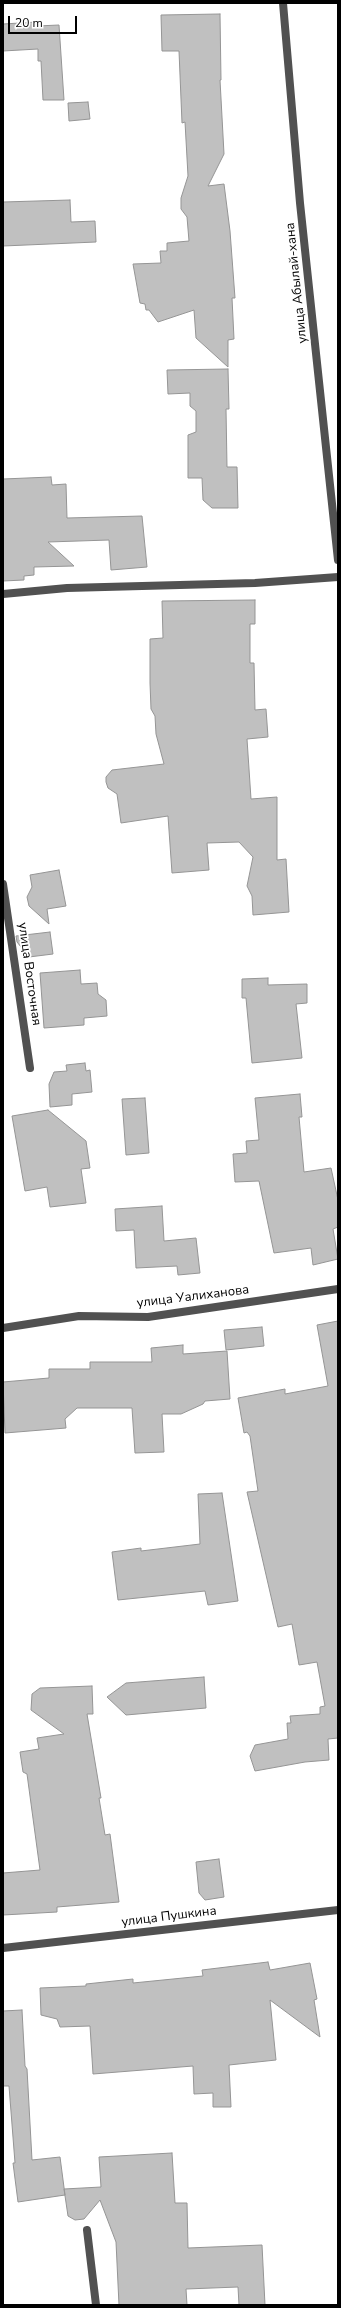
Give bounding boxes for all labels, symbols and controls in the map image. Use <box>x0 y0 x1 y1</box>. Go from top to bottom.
scale bar <box>10 8 79 34</box>
text: 20 m <box>15 15 43 31</box>
street label: улица Абылай-хана <box>283 222 311 344</box>
street label: улица Восточная <box>14 922 44 1026</box>
street label: улица Уалиханова <box>136 1282 250 1312</box>
street label: улица Пушкина <box>121 1903 217 1931</box>

